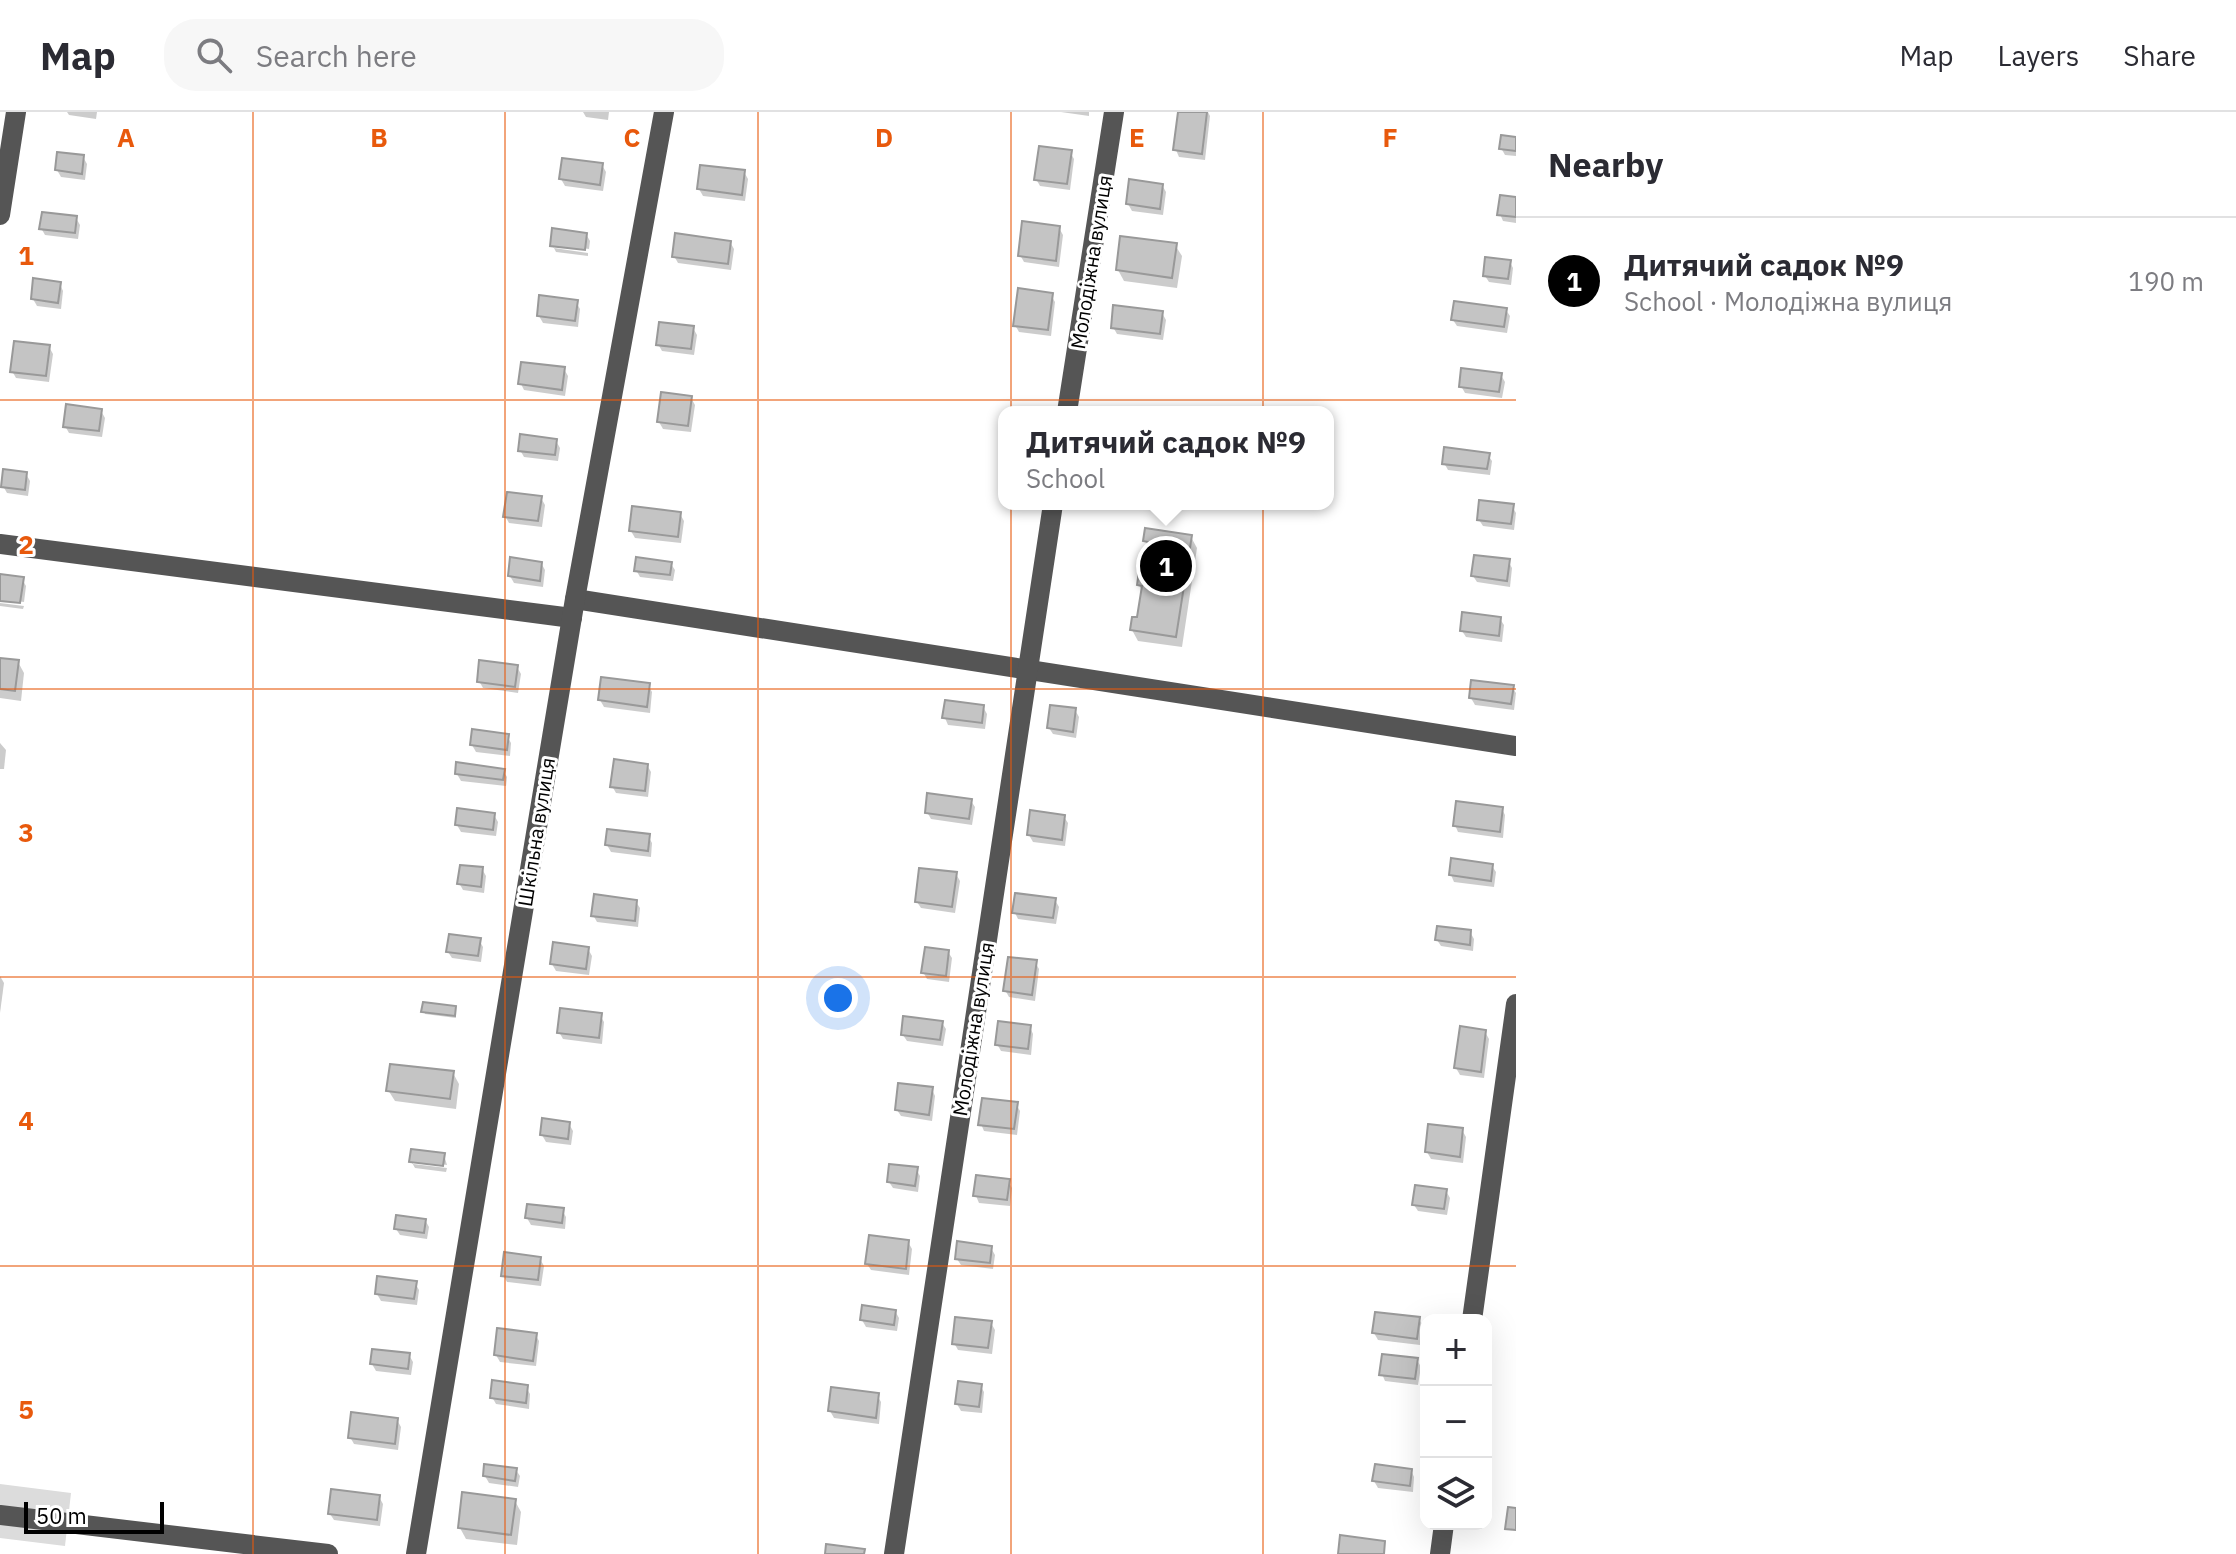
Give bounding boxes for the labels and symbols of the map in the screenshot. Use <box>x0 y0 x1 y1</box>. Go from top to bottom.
text: A <box>117 120 135 154</box>
text: B <box>370 120 388 154</box>
text: C <box>624 120 641 154</box>
text: D <box>875 120 893 154</box>
text: E <box>1129 120 1145 154</box>
text: F <box>1382 120 1398 154</box>
street label: Молодіжна вулиця <box>1064 173 1118 351</box>
text: 1 <box>18 238 34 272</box>
text: 2 <box>18 527 34 561</box>
pin: 1 <box>1140 536 1192 596</box>
street label: Шкільна вулиця <box>511 756 561 908</box>
text: 3 <box>18 815 34 849</box>
street label: Молодіжна вулиця <box>946 940 1000 1118</box>
your location <box>818 978 858 1018</box>
text: 4 <box>18 1103 34 1137</box>
text: 5 <box>18 1392 34 1426</box>
scale bar <box>24 1498 164 1534</box>

